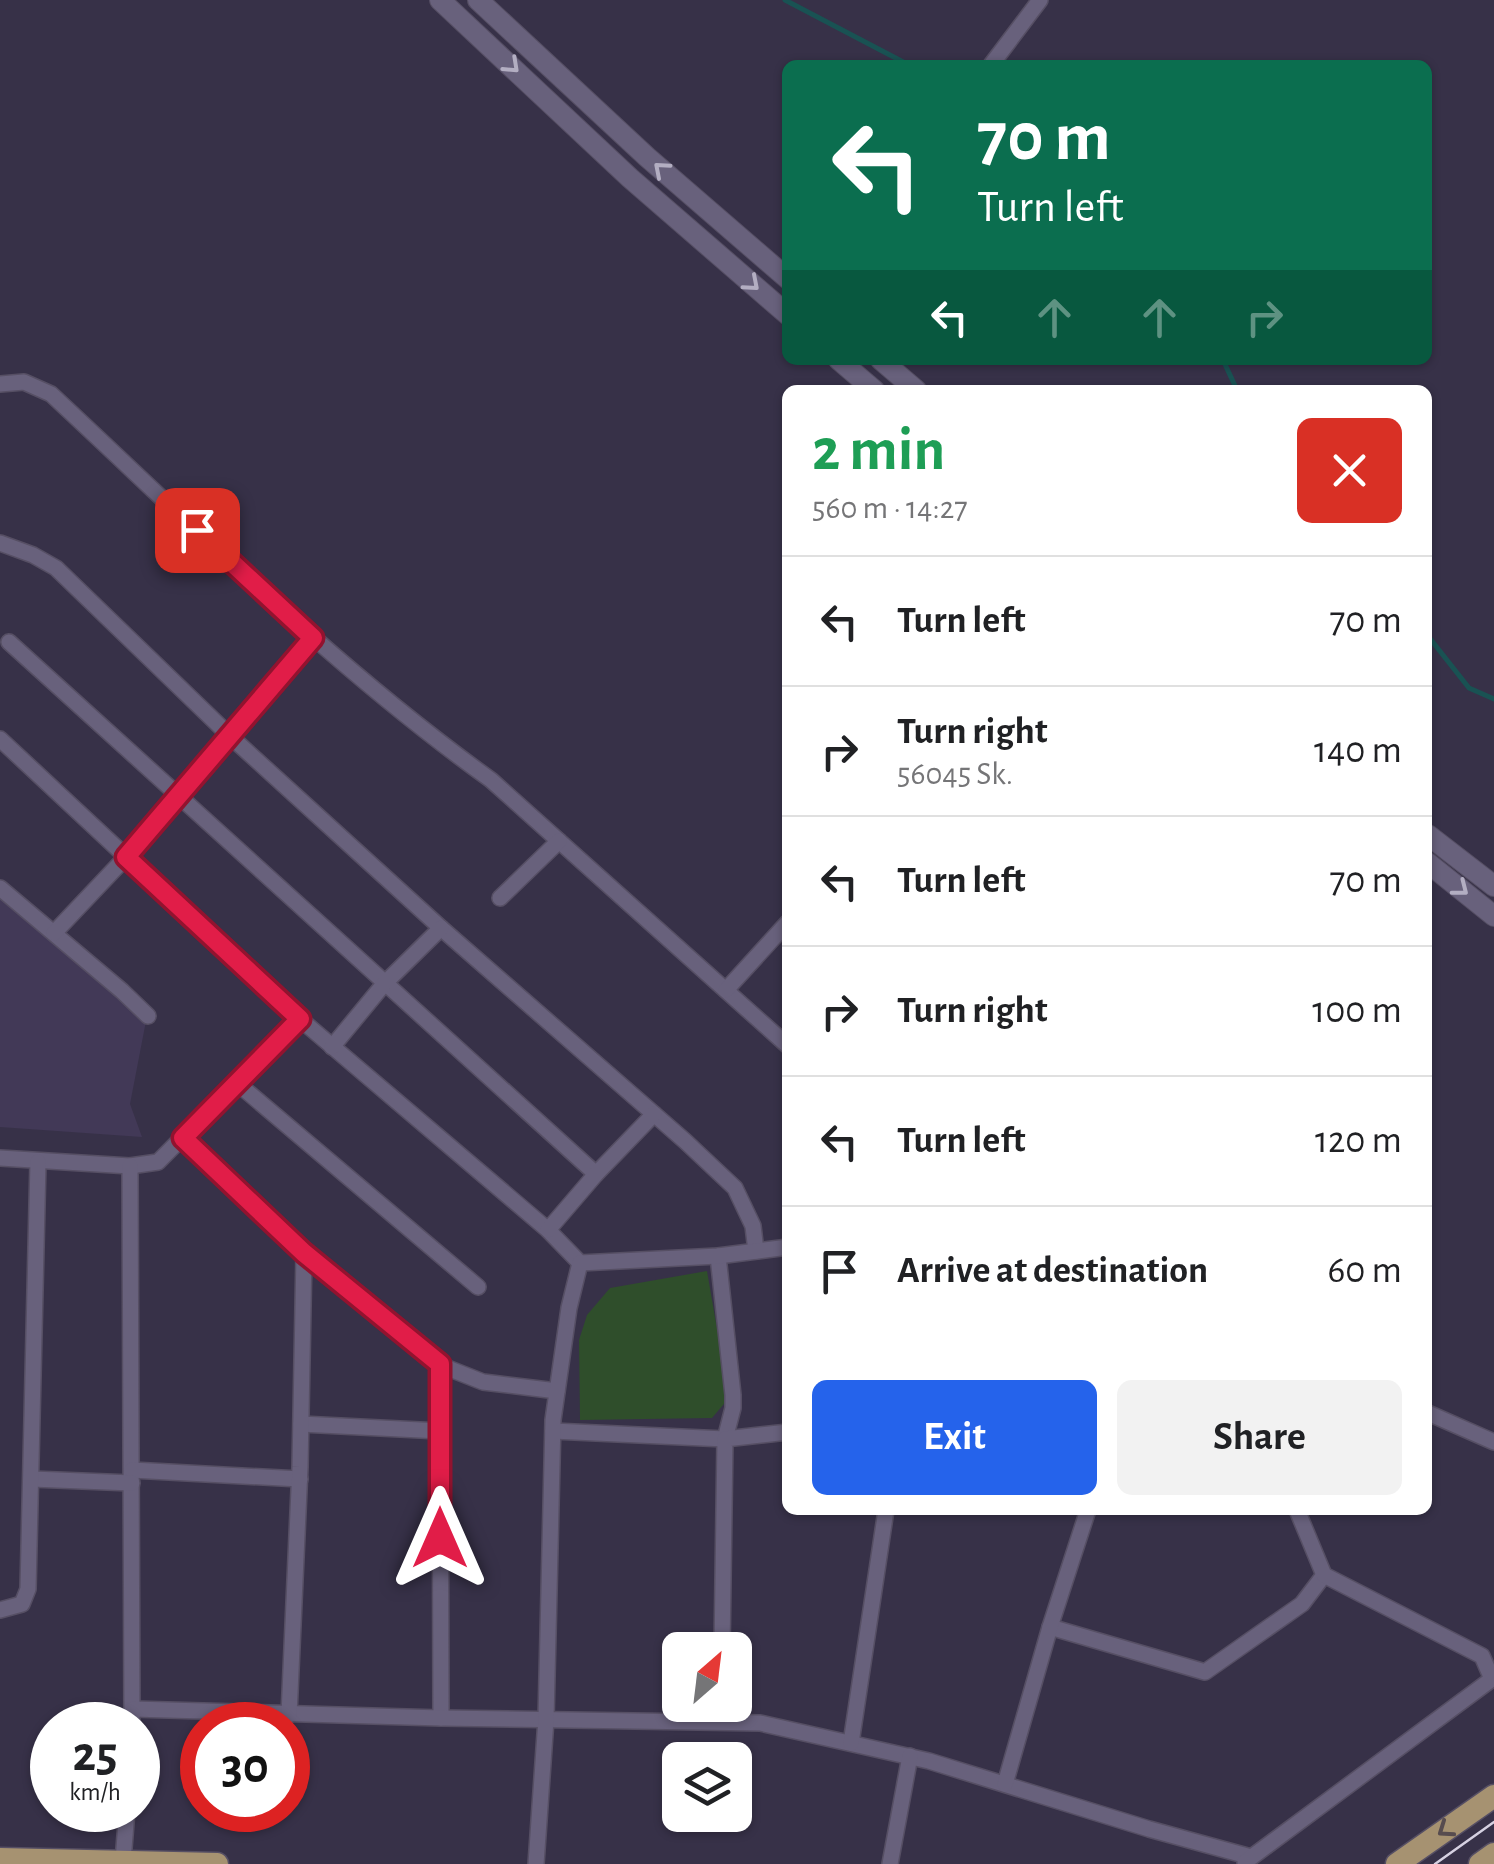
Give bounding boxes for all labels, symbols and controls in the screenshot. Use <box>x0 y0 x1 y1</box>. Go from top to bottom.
one-way arrow <box>500 54 518 72</box>
icon: left <box>812 100 942 230</box>
text: 70 m <box>977 103 1111 173</box>
one-way arrow <box>654 163 673 181</box>
text: Turn left <box>977 185 1124 230</box>
one-way arrow <box>740 273 759 291</box>
icon: left <box>922 290 977 345</box>
icon: ahead <box>1027 290 1082 345</box>
icon: ahead <box>1132 290 1187 345</box>
icon: right <box>1237 290 1292 345</box>
button: close <box>1297 418 1402 523</box>
text: 2 min <box>812 421 945 481</box>
pin <box>155 488 240 573</box>
text: 560 m · 14:27 <box>812 492 968 524</box>
icon: arrive <box>170 503 225 558</box>
icon: left <box>812 594 867 649</box>
text: Turn left <box>897 602 1025 640</box>
text: 70 m <box>1329 602 1402 640</box>
text: Turn right <box>897 713 1047 751</box>
icon: right <box>812 724 867 779</box>
text: 140 m <box>1314 732 1402 770</box>
text: 56045 Sk. <box>897 758 1013 790</box>
icon: left <box>812 854 867 909</box>
text: Turn left <box>897 862 1025 900</box>
text: 70 m <box>1329 862 1402 900</box>
one-way arrow <box>1450 878 1468 895</box>
icon: right <box>812 984 867 1039</box>
text: Turn right <box>897 992 1047 1030</box>
text: 100 m <box>1312 992 1402 1030</box>
icon: left <box>812 1114 867 1169</box>
text: Turn left <box>897 1122 1025 1160</box>
text: 120 m <box>1315 1122 1402 1160</box>
icon: arrive <box>812 1244 867 1299</box>
text: Arrive at destination <box>897 1252 1208 1290</box>
text: 60 m <box>1327 1252 1402 1290</box>
button: Exit <box>812 1380 1097 1495</box>
button: Share <box>1117 1380 1402 1495</box>
position arrow <box>388 1486 492 1590</box>
north arrow <box>662 1632 752 1722</box>
map controls <box>662 1632 752 1832</box>
speed limit sign: 30 <box>180 1702 310 1832</box>
text: 25 <box>72 1730 118 1780</box>
button: layers <box>662 1742 752 1832</box>
text: km/h <box>69 1780 121 1805</box>
one-way arrow <box>1438 1818 1457 1836</box>

